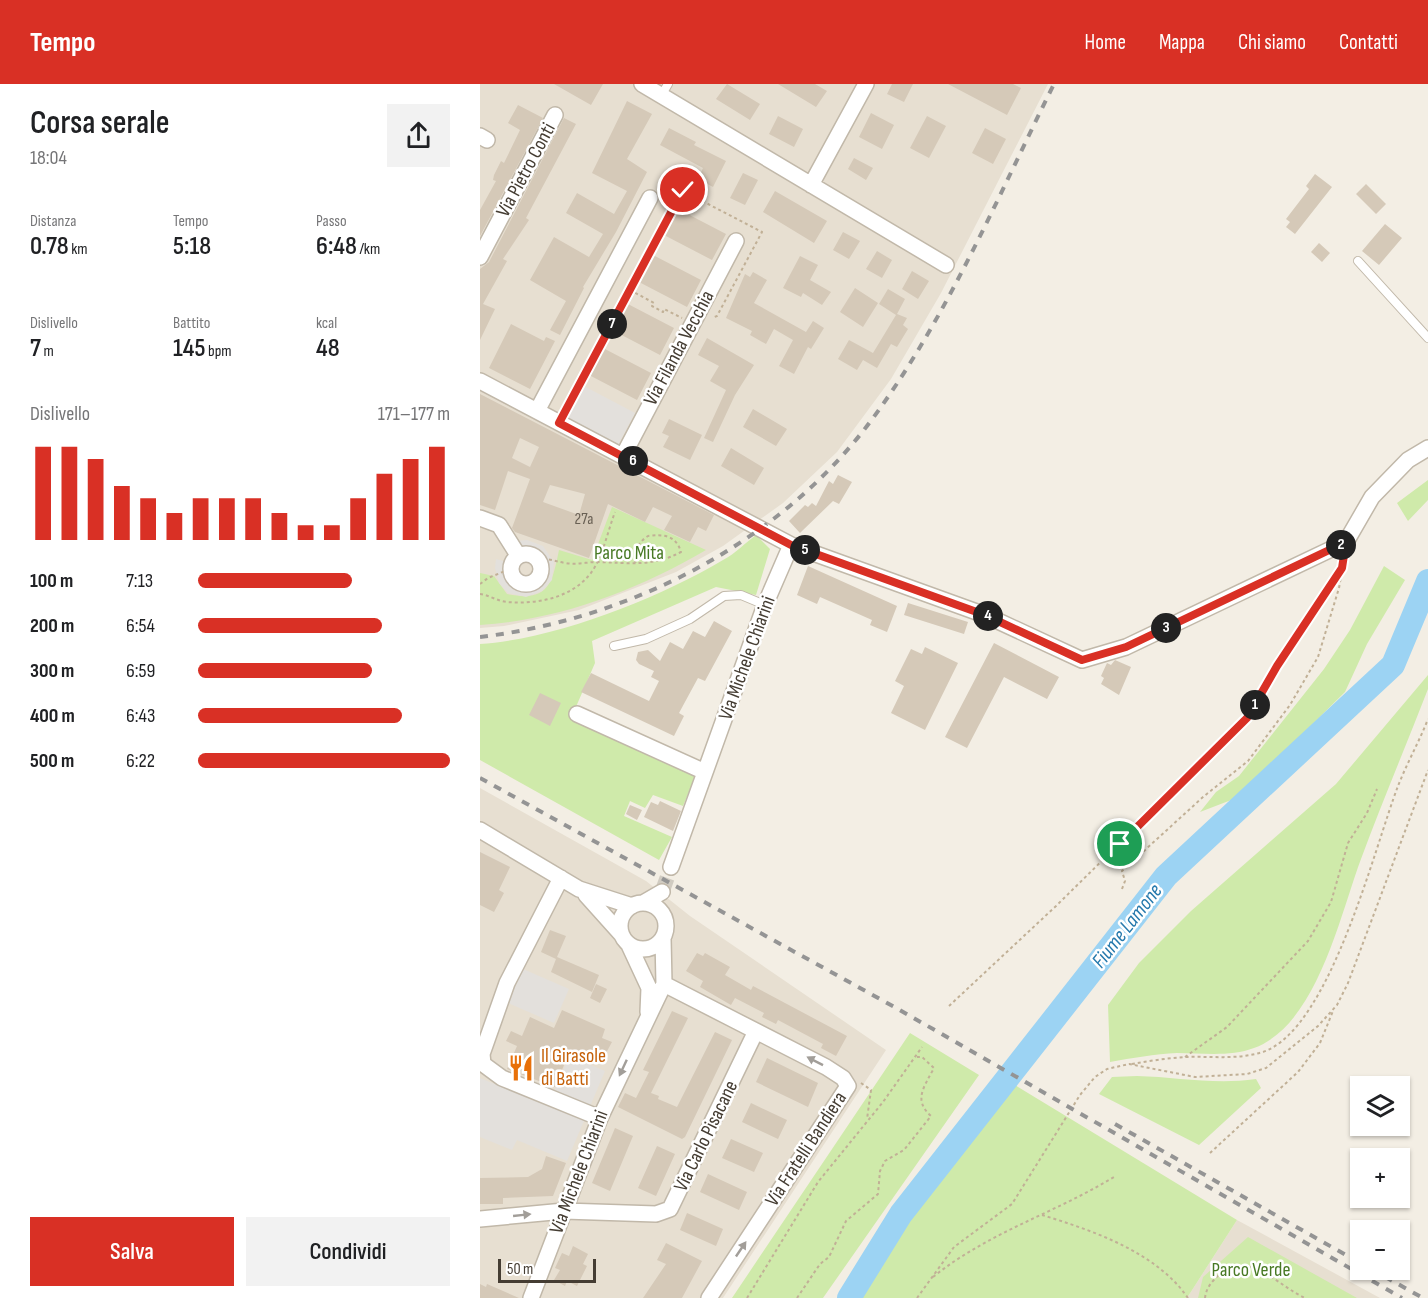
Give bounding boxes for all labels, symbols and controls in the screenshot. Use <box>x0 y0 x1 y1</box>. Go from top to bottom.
text: Tempo <box>30 26 95 59</box>
text: Home <box>1085 30 1126 55</box>
text: Mappa <box>1159 30 1205 55</box>
text: Chi siamo <box>1238 30 1306 55</box>
text: Contatti <box>1339 30 1398 55</box>
text: Corsa serale <box>30 103 169 143</box>
button: share <box>387 104 450 167</box>
street label: Via Pietro Conti <box>491 119 561 221</box>
text: 18:04 <box>30 146 67 170</box>
pin <box>657 164 708 215</box>
icon: check <box>666 173 699 206</box>
text: Distanza <box>30 212 76 231</box>
text: Tempo <box>173 212 208 231</box>
text: Passo <box>316 212 347 231</box>
text: 0.78 <box>30 231 69 262</box>
text: 5:18 <box>173 231 211 262</box>
text: 6:48 <box>316 231 357 262</box>
text: km <box>69 240 88 259</box>
text: /km <box>357 240 380 259</box>
street label: Via Filanda Vecchia <box>639 286 719 410</box>
pin: 7 <box>597 309 627 339</box>
text: Dislivello <box>30 314 78 333</box>
text: Battito <box>173 314 210 333</box>
text: kcal <box>316 314 337 333</box>
text: 7 <box>609 314 615 333</box>
text: 7 <box>30 333 41 364</box>
text: 145 <box>173 333 206 364</box>
text: 48 <box>316 333 340 364</box>
text: m <box>41 342 54 361</box>
text: bpm <box>206 342 232 361</box>
text: Dislivello <box>30 402 90 426</box>
text: 171–177 m <box>378 402 450 426</box>
pin: 6 <box>618 446 648 476</box>
text: 6 <box>629 451 637 470</box>
house number: 27a <box>575 510 593 529</box>
pin: 2 <box>1326 530 1356 560</box>
pin: 5 <box>790 535 820 565</box>
text: 2 <box>1337 535 1345 554</box>
text: 5 <box>801 540 809 559</box>
park label: Parco Mita <box>594 541 664 565</box>
text: 100 m <box>30 569 73 593</box>
text: 7:13 <box>126 569 153 593</box>
street label: Via Michele Chiarini <box>713 593 781 723</box>
pin: 4 <box>973 601 1003 631</box>
text: 4 <box>984 606 992 625</box>
pin: 3 <box>1151 613 1181 643</box>
text: 200 m <box>30 614 74 638</box>
text: 6:54 <box>126 614 155 638</box>
text: 3 <box>1162 618 1170 637</box>
text: 300 m <box>30 659 74 683</box>
text: 6:59 <box>126 659 155 683</box>
pin: 1 <box>1240 690 1270 720</box>
text: 1 <box>1252 695 1258 714</box>
text: 400 m <box>30 704 75 728</box>
text: 6:43 <box>126 704 155 728</box>
text: 500 m <box>30 749 74 773</box>
text: 6:22 <box>126 749 155 773</box>
pin <box>1094 818 1145 869</box>
icon: arrive <box>1103 827 1136 860</box>
water label: Fiume Lamone <box>1086 879 1168 973</box>
place label: Il Girasole di Batti <box>541 1044 606 1091</box>
restaurant icon: Il Girasole di Batti <box>506 1053 536 1083</box>
one-way arrow <box>806 1056 823 1066</box>
one-way arrow <box>618 1059 627 1076</box>
map controls <box>1350 1076 1410 1280</box>
button: layers <box>1350 1076 1410 1136</box>
street label: Via Carlo Pisacane <box>669 1077 743 1195</box>
street label: Via Fratelli Bandiera <box>760 1087 852 1211</box>
street label: Via Michele Chiarini <box>544 1107 614 1237</box>
button: + <box>1350 1148 1410 1208</box>
one-way arrow <box>512 1210 531 1220</box>
button: Salva <box>30 1217 234 1286</box>
button: Condividi <box>246 1217 450 1286</box>
button: − <box>1350 1220 1410 1280</box>
one-way arrow <box>735 1242 747 1258</box>
scale bar <box>498 1256 596 1284</box>
park label: Parco Verde <box>1212 1258 1290 1282</box>
text: 50 m <box>507 1260 533 1279</box>

